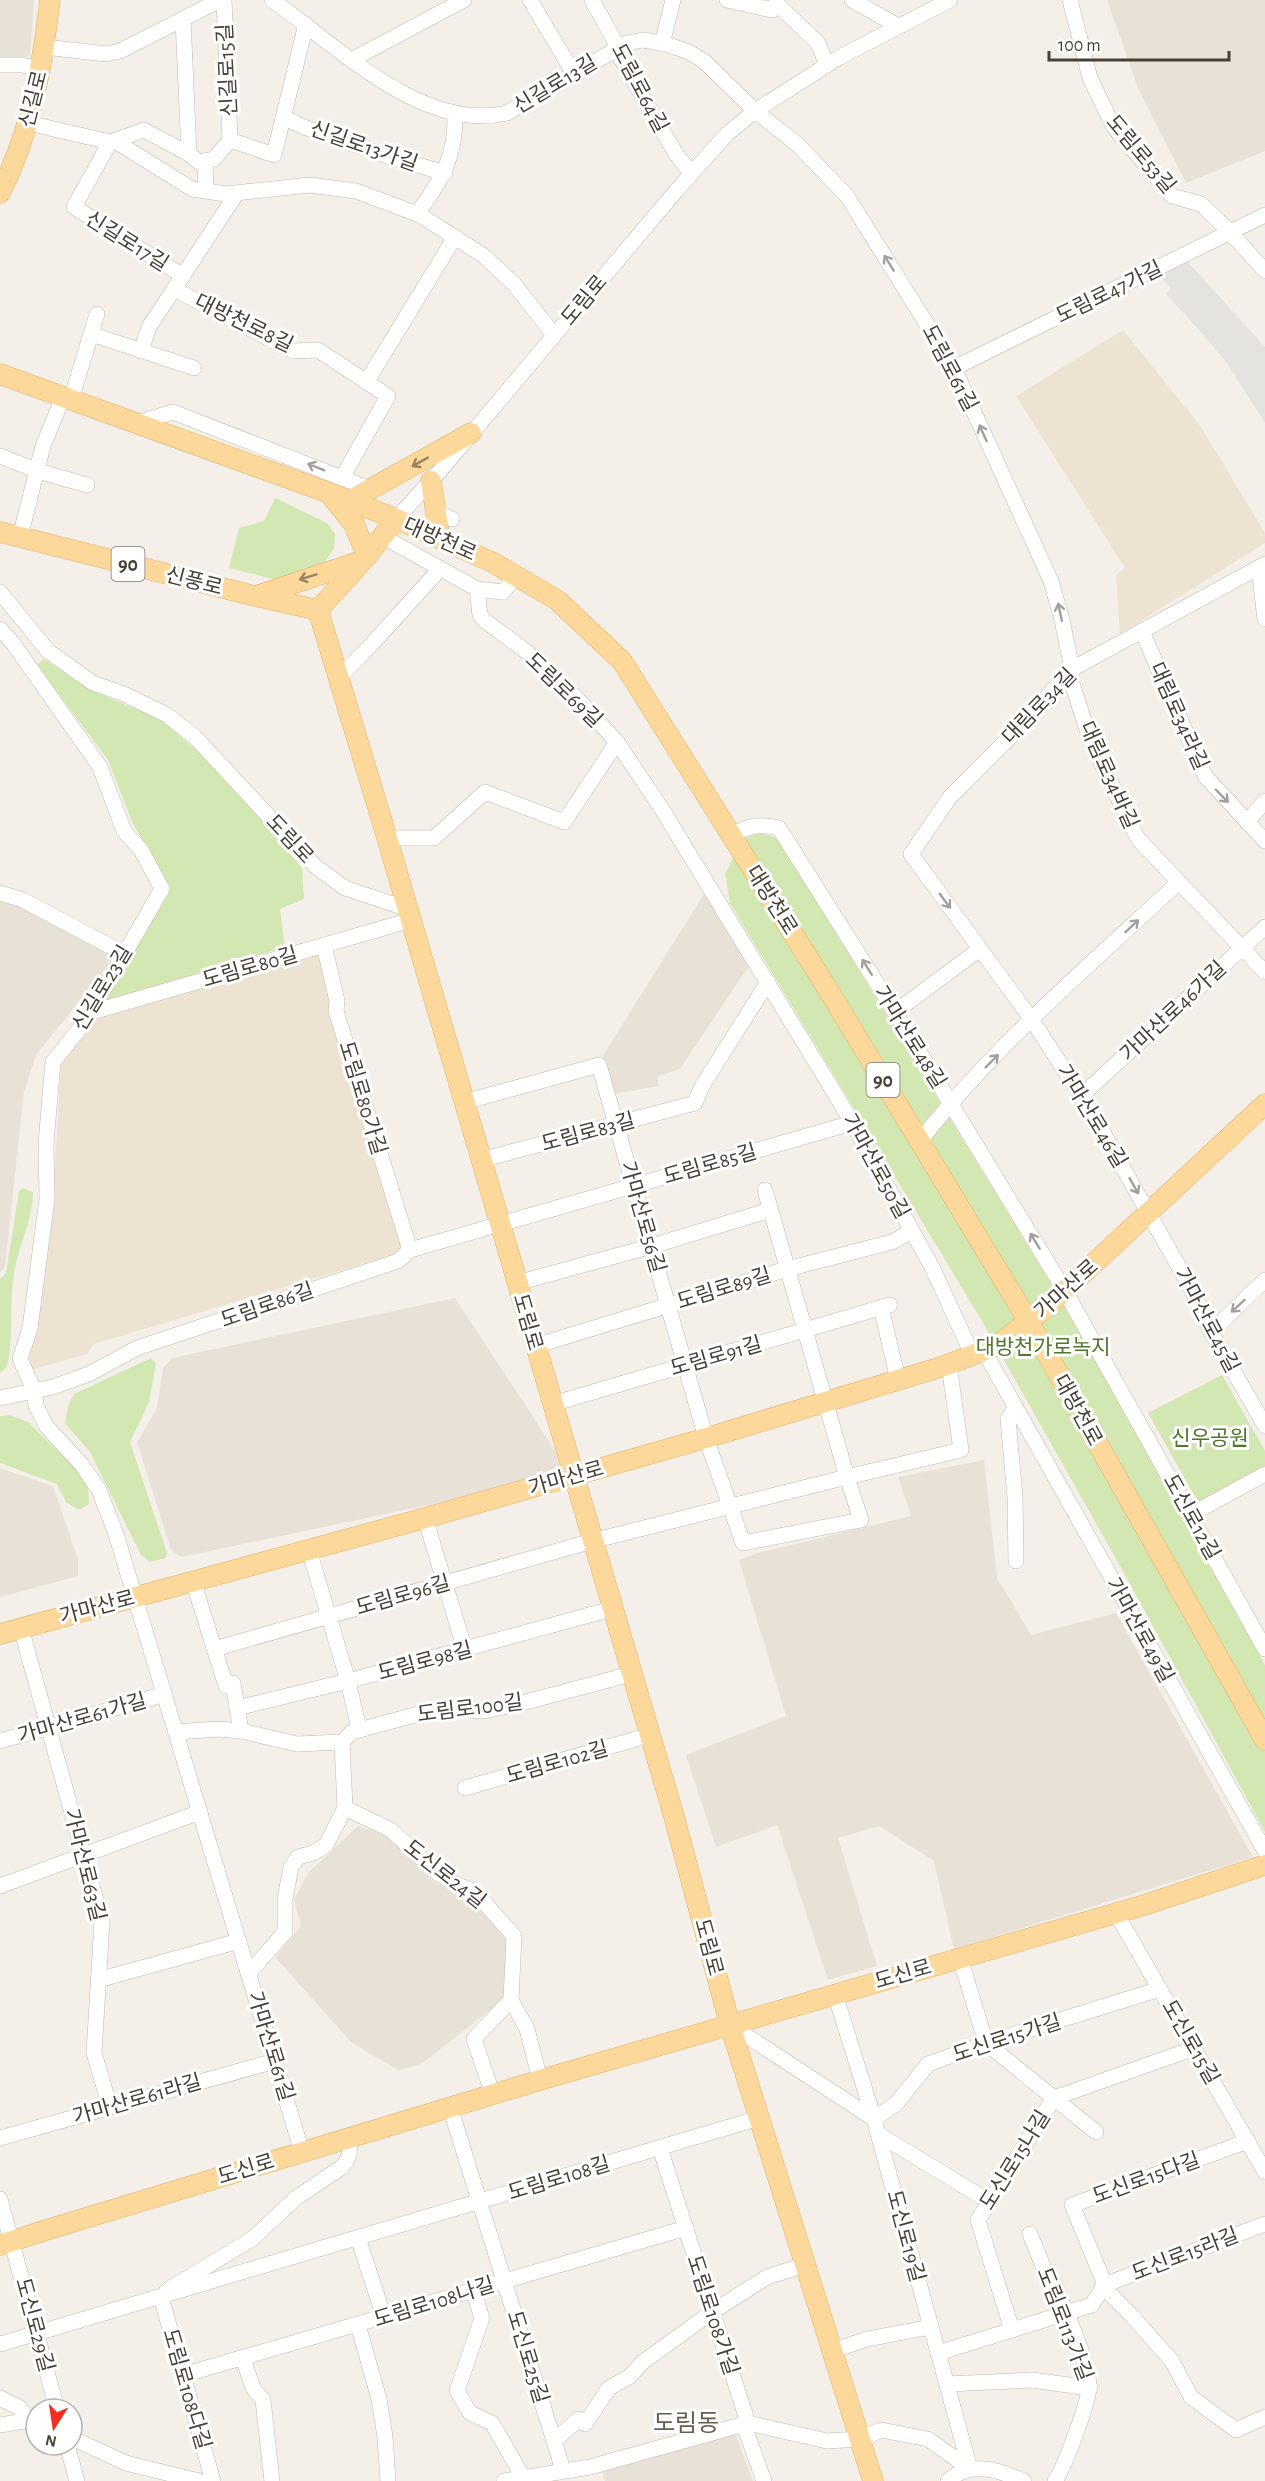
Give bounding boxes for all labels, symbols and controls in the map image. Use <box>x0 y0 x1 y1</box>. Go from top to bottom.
street label: 신길로15길 <box>214 23 240 117</box>
scale bar <box>1049 24 1229 62</box>
text: 100 m <box>1058 37 1101 55</box>
street label: 도림로64길 <box>607 40 673 136</box>
street label: 신길로13길 <box>509 51 601 117</box>
street label: 신길로 <box>15 68 51 130</box>
street label: 도림로53길 <box>1102 111 1180 197</box>
street label: 신길로13가길 <box>307 117 421 175</box>
street label: 신길로17길 <box>82 207 172 275</box>
one-way arrow <box>882 255 894 272</box>
street label: 도림로47가길 <box>1052 257 1166 327</box>
street label: 도림로 <box>557 271 611 329</box>
street label: 대방천로8길 <box>191 290 297 356</box>
street label: 도림로61길 <box>918 321 982 415</box>
one-way arrow <box>977 425 988 443</box>
one-way arrow <box>412 456 429 468</box>
one-way arrow <box>307 461 325 472</box>
street label: 대방천로 <box>400 513 480 565</box>
road number: 90 <box>112 547 144 581</box>
street label: 신풍로 <box>163 563 225 599</box>
one-way arrow <box>299 573 318 584</box>
one-way arrow <box>1054 603 1065 622</box>
street label: 도림로69길 <box>521 648 607 732</box>
street label: 대림로34라길 <box>1145 659 1213 773</box>
street label: 대림로34길 <box>998 664 1080 748</box>
street label: 대림로34바길 <box>1075 718 1143 832</box>
one-way arrow <box>1215 789 1230 804</box>
street label: 도림로 <box>262 810 318 868</box>
street label: 대방천로 <box>742 861 802 939</box>
one-way arrow <box>939 893 951 909</box>
one-way arrow <box>1125 919 1140 933</box>
street label: 신길로23길 <box>68 941 136 1035</box>
street label: 도림로80길 <box>200 943 300 991</box>
street label: 가마산로46가길 <box>1116 957 1230 1065</box>
one-way arrow <box>861 959 874 976</box>
street label: 가마산로48길 <box>870 982 950 1092</box>
street label: 도림로80가길 <box>335 1039 391 1157</box>
one-way arrow <box>984 1053 999 1068</box>
street label: 가마산로46길 <box>1053 1060 1131 1172</box>
road number: 90 <box>866 1063 900 1097</box>
street label: 도림로83길 <box>539 1109 637 1155</box>
street label: 가마산로50길 <box>838 1110 914 1222</box>
street label: 도림로85길 <box>661 1140 759 1188</box>
street label: 가마산로56길 <box>617 1159 669 1275</box>
one-way arrow <box>1128 1177 1140 1194</box>
one-way arrow <box>1029 1233 1041 1250</box>
street label: 가마산로 <box>1030 1255 1102 1323</box>
street label: 도림로89길 <box>674 1263 774 1313</box>
street label: 가마산로45길 <box>1170 1264 1244 1376</box>
street label: 도림로86길 <box>218 1279 316 1331</box>
street label: 도림로 <box>509 1291 547 1353</box>
one-way arrow <box>1230 1299 1245 1313</box>
street label: 도림로91길 <box>668 1332 764 1380</box>
park label: 대방천가로녹지 <box>975 1336 1111 1358</box>
street label: 대방천로 <box>1050 1371 1106 1449</box>
park label: 신우공원 <box>1171 1427 1249 1449</box>
street label: 가마산로 <box>526 1457 606 1499</box>
street label: 도신로12길 <box>1160 1471 1224 1563</box>
street label: 도림로96길 <box>353 1571 453 1619</box>
street label: 가마산로49길 <box>1102 1574 1178 1686</box>
street label: 가마산로 <box>57 1586 137 1628</box>
street label: 도림로98길 <box>375 1638 475 1684</box>
street label: 가마산로61가길 <box>15 1689 149 1747</box>
street label: 도림로100길 <box>416 1691 524 1725</box>
street label: 도림로102길 <box>503 1737 611 1787</box>
street label: 가마산로63길 <box>60 1806 110 1924</box>
street label: 도신로24길 <box>400 1835 490 1913</box>
street label: 도림로 <box>691 1916 727 1978</box>
street label: 도신로 <box>872 1955 934 1993</box>
street label: 가마산로61길 <box>244 1988 298 2104</box>
street label: 도신로15길 <box>1158 1996 1224 2088</box>
street label: 도신로15가길 <box>950 2010 1064 2066</box>
street label: 가마산로61라길 <box>70 2070 204 2128</box>
street label: 도신로15나길 <box>976 2106 1054 2214</box>
street label: 도신로15다길 <box>1089 2148 1203 2208</box>
street label: 도신로 <box>215 2150 277 2188</box>
street label: 도림로108길 <box>505 2152 613 2204</box>
street label: 도신로19길 <box>883 2188 929 2284</box>
street label: 도신로15라길 <box>1128 2224 1242 2284</box>
street label: 도림로108가길 <box>683 2252 743 2378</box>
street label: 도림로113가길 <box>1033 2264 1097 2384</box>
street label: 도림로108나길 <box>371 2273 497 2331</box>
street label: 도신로29길 <box>12 2275 58 2375</box>
street label: 도신로25길 <box>504 2308 552 2406</box>
street label: 도림로108다길 <box>159 2326 215 2452</box>
north arrow <box>24 2397 84 2457</box>
district label: 도림동 <box>653 2411 719 2436</box>
text: N <box>44 2432 58 2450</box>

